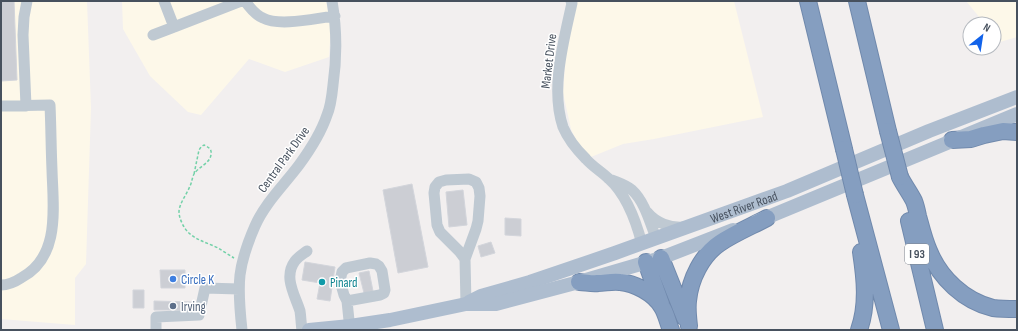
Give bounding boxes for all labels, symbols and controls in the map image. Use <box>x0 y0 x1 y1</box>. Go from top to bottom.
north arrow <box>962 16 1002 56</box>
text: N <box>981 21 993 35</box>
street label: Market Drive <box>538 33 560 89</box>
street label: Central Park Drive <box>254 123 313 196</box>
street label: West River Road <box>708 188 780 227</box>
road number: I 93 <box>905 244 929 264</box>
place label: Circle K <box>181 272 214 288</box>
marker: Circle K <box>168 274 178 284</box>
place label: Pinard <box>330 275 357 291</box>
marker: Pinard <box>317 277 327 287</box>
place label: Irving <box>181 299 206 315</box>
marker: Irving <box>168 301 178 311</box>

